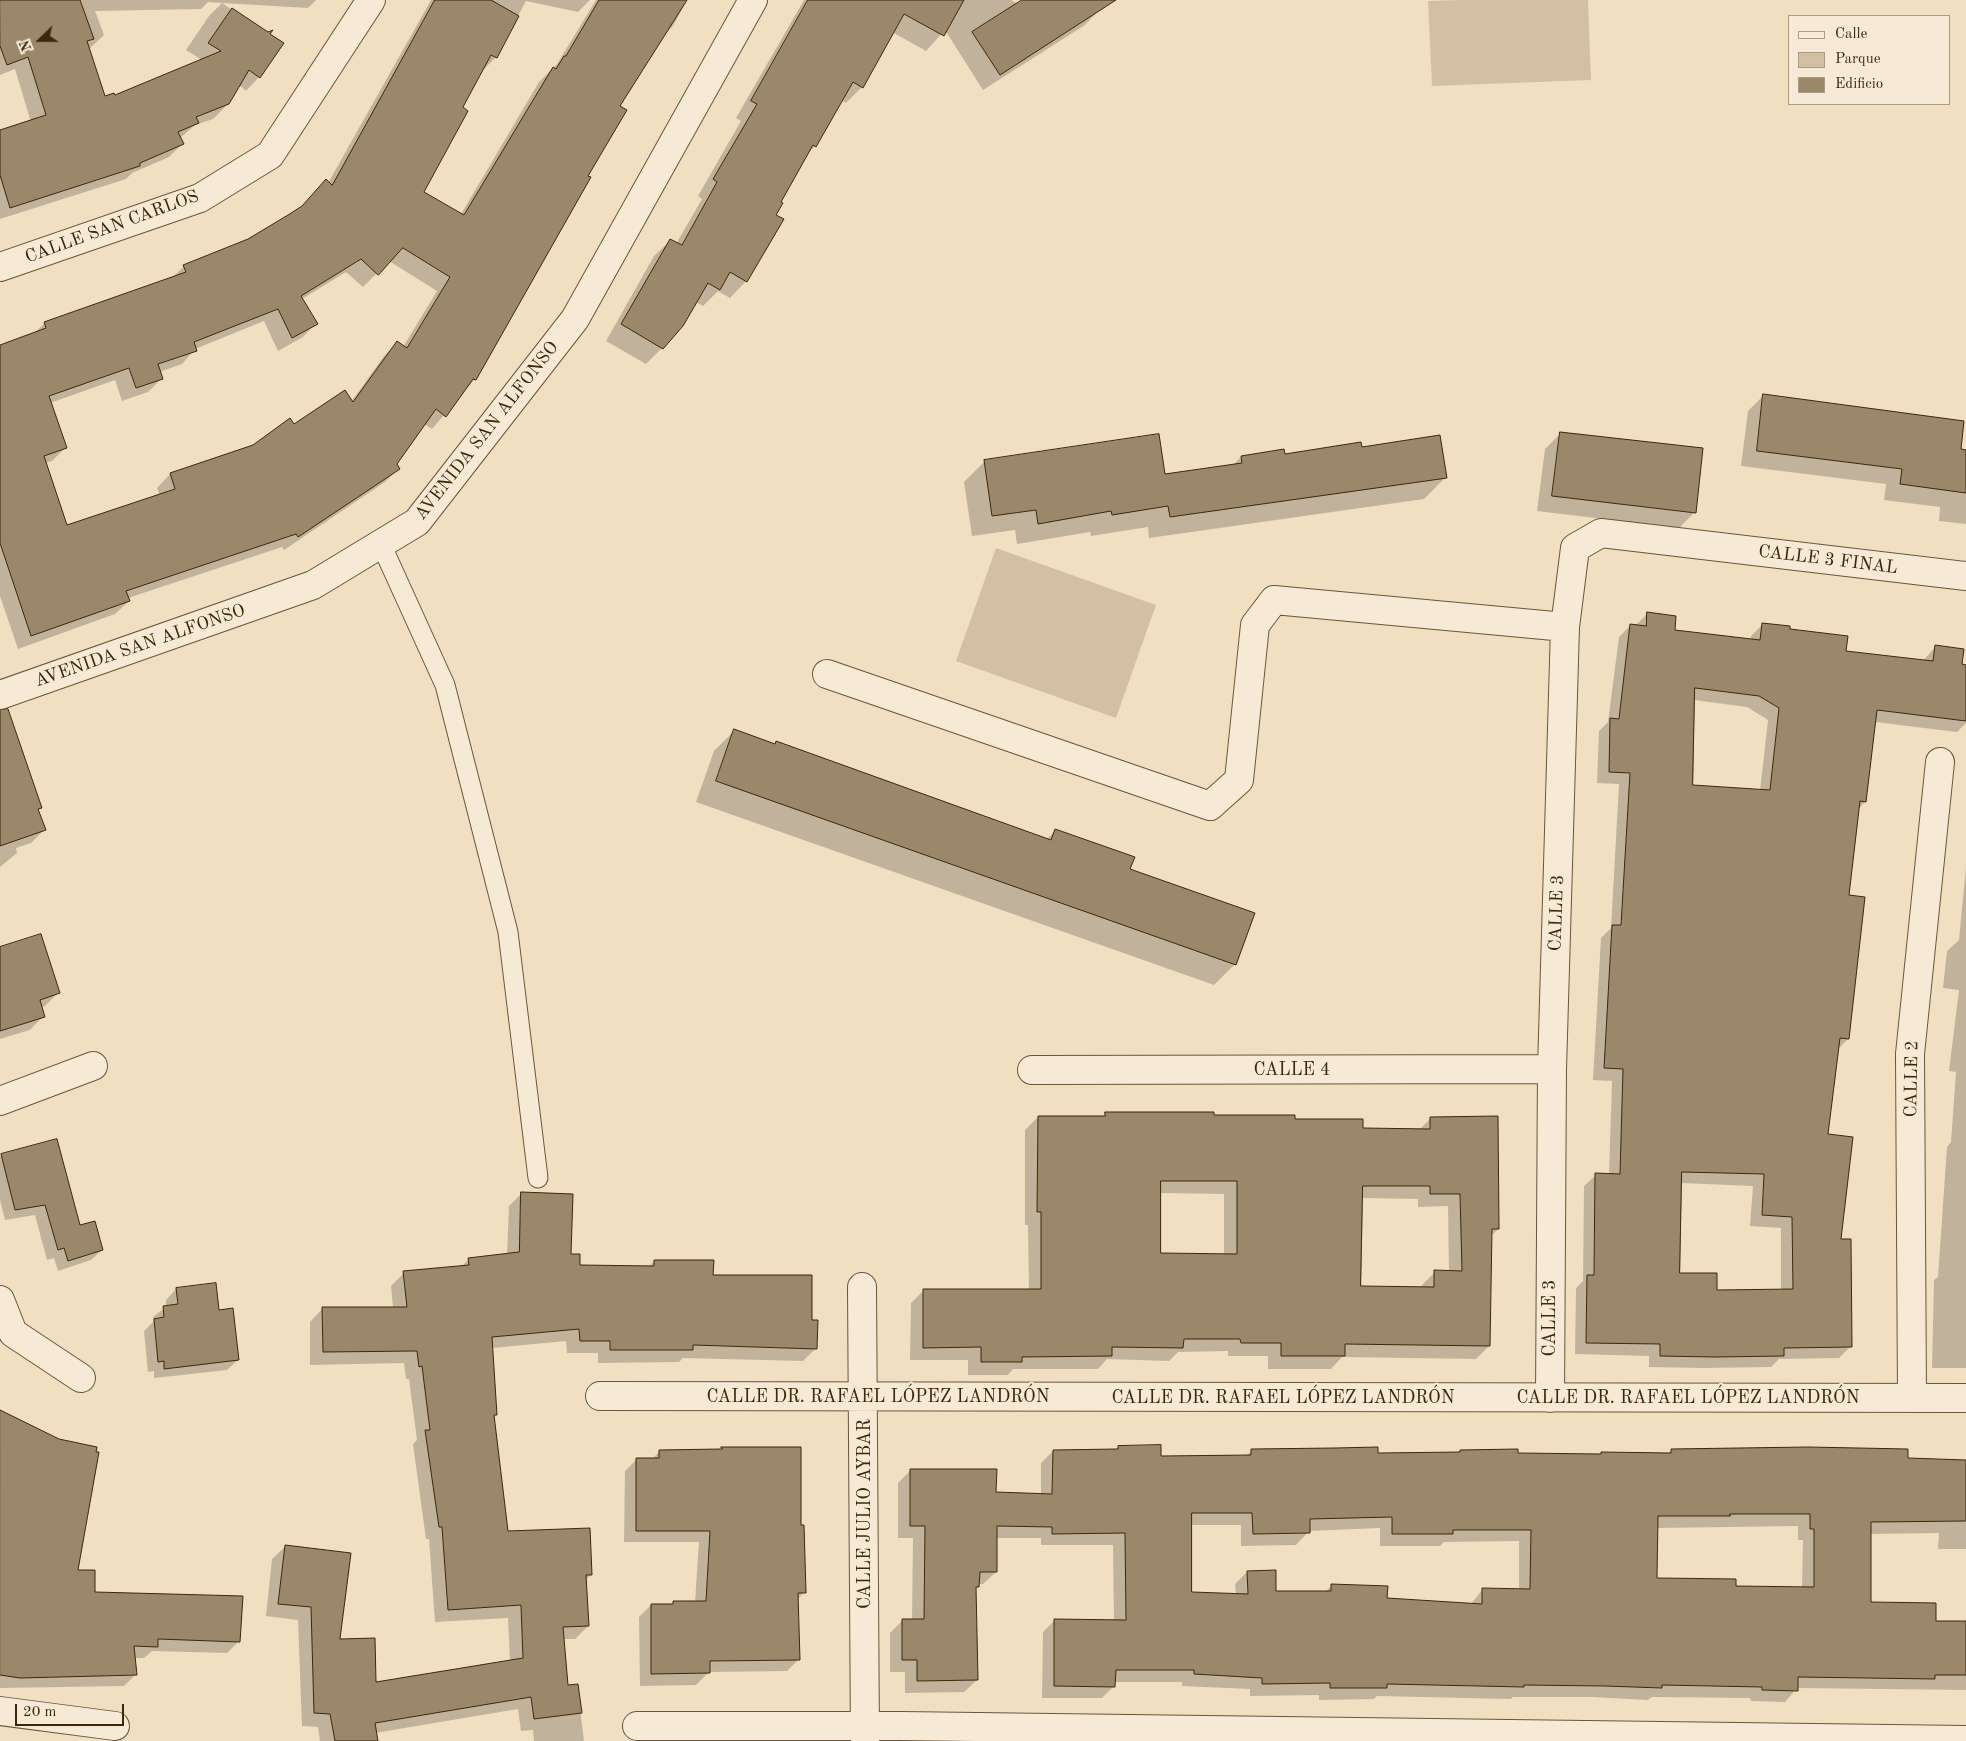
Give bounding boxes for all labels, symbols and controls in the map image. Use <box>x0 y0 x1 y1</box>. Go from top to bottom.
north arrow <box>15 15 65 65</box>
legend <box>1788 15 1951 105</box>
text: Calle <box>1835 27 1867 42</box>
text: N <box>18 38 35 53</box>
text: Parque <box>1835 52 1881 67</box>
text: Edificio <box>1835 77 1883 92</box>
street label: CALLE SAN CARLOS <box>22 185 202 269</box>
street label: AVENIDA SAN ALFONSO <box>410 337 564 525</box>
street label: CALLE 3 FINAL <box>1757 541 1899 579</box>
street label: AVENIDA SAN ALFONSO <box>32 600 248 692</box>
street label: CALLE 3 <box>1545 874 1569 952</box>
street label: CALLE 2 <box>1901 1040 1923 1118</box>
street label: CALLE 4 <box>1254 1059 1330 1081</box>
street label: CALLE 3 <box>1539 1280 1561 1356</box>
street label: CALLE DR. RAFAEL LÓPEZ LANDRÓN <box>706 1386 1050 1408</box>
street label: CALLE DR. RAFAEL LÓPEZ LANDRÓN <box>1111 1387 1455 1409</box>
street label: CALLE DR. RAFAEL LÓPEZ LANDRÓN <box>1516 1387 1860 1409</box>
street label: CALLE JULIO AYBAR <box>854 1419 876 1609</box>
scale bar <box>18 1694 126 1726</box>
text: 20 m <box>23 1705 57 1720</box>

